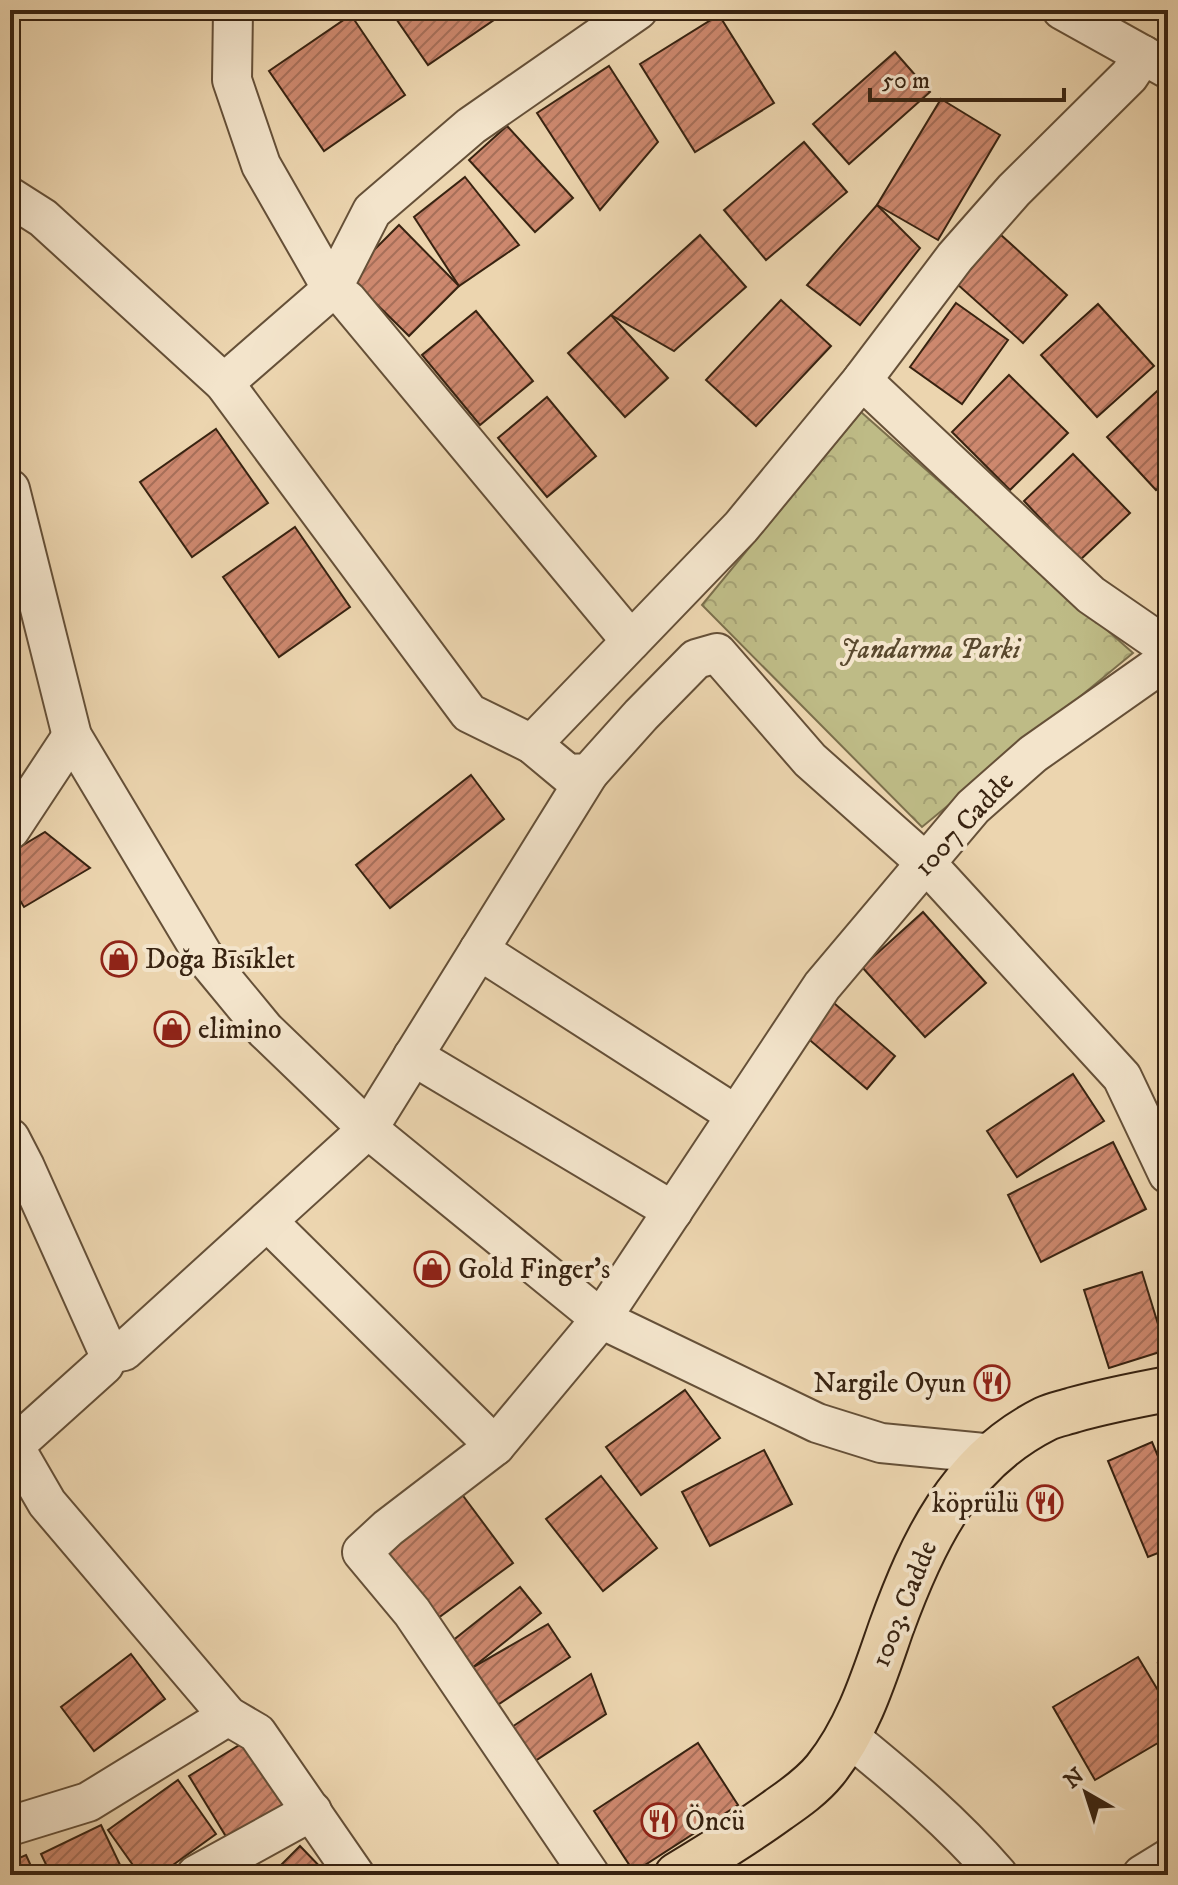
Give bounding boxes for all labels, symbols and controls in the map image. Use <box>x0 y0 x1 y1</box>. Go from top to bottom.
scale bar <box>870 52 1064 102</box>
text: 50 m <box>882 66 930 96</box>
park label: Jandarma Parki <box>840 632 1022 667</box>
street label: 1007 Cadde <box>906 764 1022 884</box>
shop icon: Doğa Bīsīklet <box>100 940 138 978</box>
place label: Doğa Bīsīklet <box>145 942 295 977</box>
shop icon: elimino <box>153 1010 191 1048</box>
place label: elimino <box>198 1012 282 1047</box>
shop icon: Gold Finger’s <box>413 1250 451 1288</box>
place label: Gold Finger’s <box>458 1252 610 1287</box>
restaurant icon: Nargile Oyun <box>973 1364 1011 1402</box>
place label: Nargile Oyun <box>813 1366 966 1401</box>
restaurant icon: köprülü <box>1026 1484 1064 1522</box>
place label: köprülü <box>932 1486 1019 1521</box>
street label: 1003. Cadde <box>863 1536 945 1672</box>
north arrow <box>1046 1753 1126 1833</box>
text: N <box>1059 1762 1090 1795</box>
restaurant icon: Öncü <box>640 1802 678 1840</box>
place label: Öncü <box>685 1804 745 1839</box>

